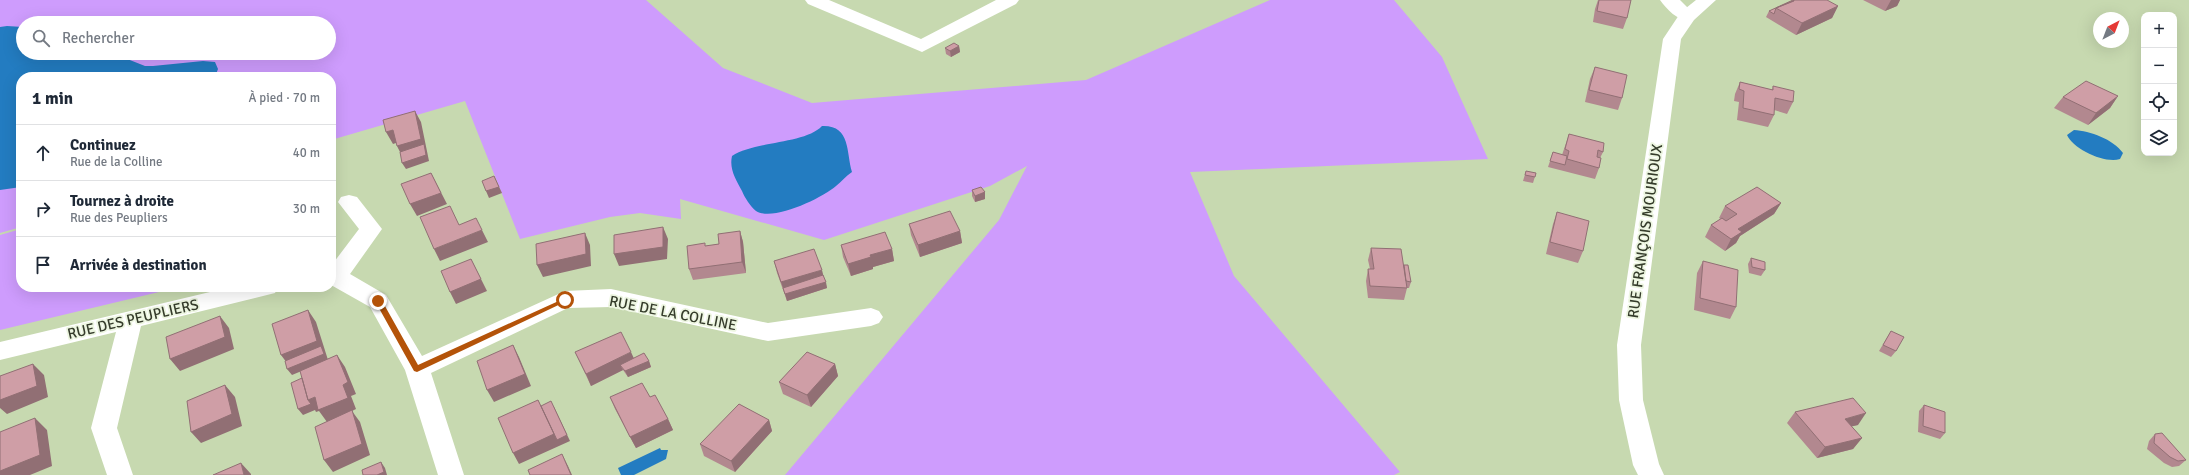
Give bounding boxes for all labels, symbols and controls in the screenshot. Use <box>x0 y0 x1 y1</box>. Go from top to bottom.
north arrow <box>2093 12 2129 48</box>
map controls <box>2141 12 2177 156</box>
button: + <box>2141 12 2177 48</box>
search box <box>16 16 336 60</box>
icon: search <box>30 27 52 49</box>
text: Rechercher <box>62 29 135 47</box>
button: − <box>2141 48 2177 84</box>
button: locate <box>2141 84 2177 120</box>
text: 1 min <box>32 88 73 109</box>
text: À pied · 70 m <box>248 90 320 106</box>
button: layers <box>2141 120 2177 156</box>
text: Continuez <box>70 136 136 154</box>
icon: ahead <box>32 142 54 164</box>
street label: RUE FRANÇOIS MOURIOUX <box>1624 143 1666 319</box>
text: 40 m <box>293 145 320 161</box>
text: Rue de la Colline <box>70 154 163 170</box>
text: Tournez à droite <box>70 192 174 210</box>
icon: right <box>32 198 54 220</box>
text: 30 m <box>293 201 320 217</box>
text: Rue des Peupliers <box>70 210 168 226</box>
icon: arrive <box>32 254 54 276</box>
text: Arrivée à destination <box>70 256 207 274</box>
route start <box>556 291 574 309</box>
route end <box>369 292 387 310</box>
street label: RUE DE LA COLLINE <box>608 292 738 334</box>
street label: RUE DES PEUPLIERS <box>66 295 200 343</box>

